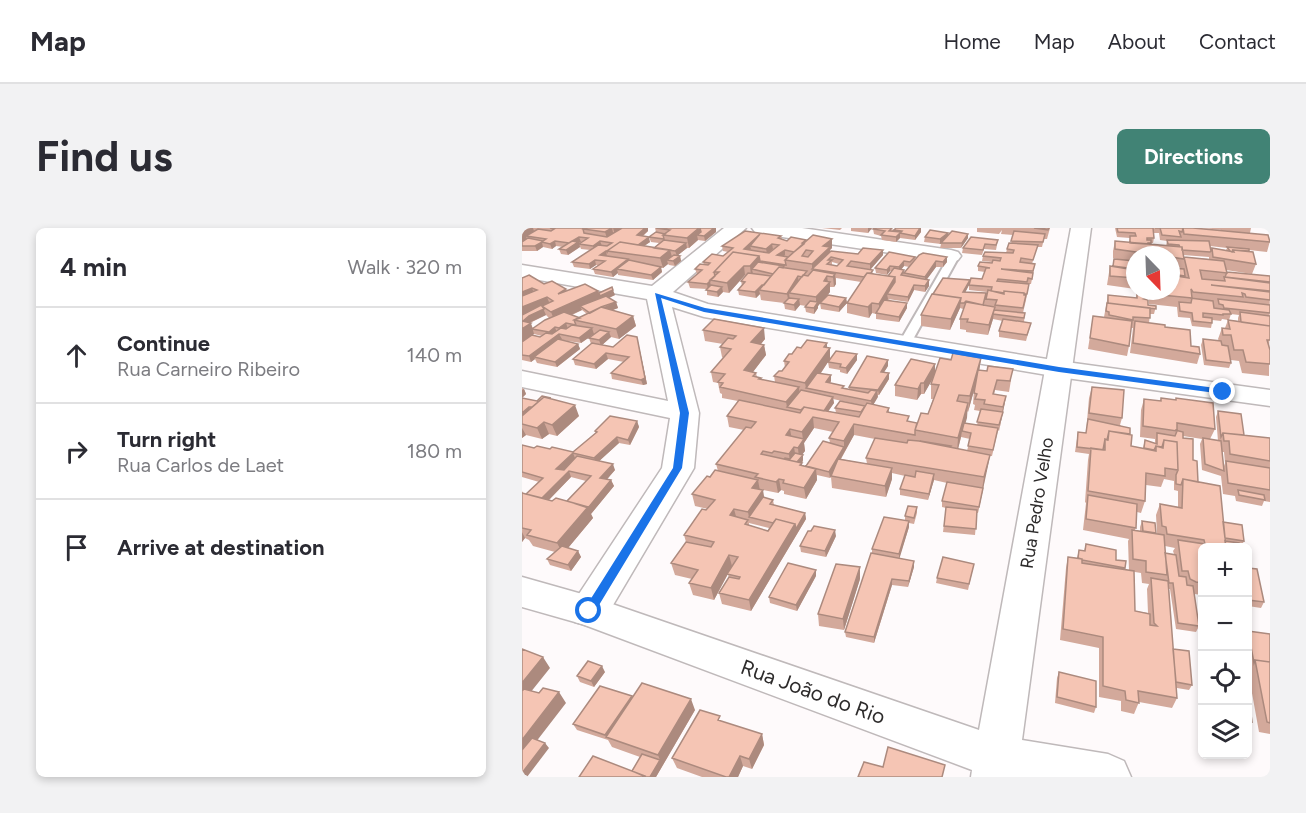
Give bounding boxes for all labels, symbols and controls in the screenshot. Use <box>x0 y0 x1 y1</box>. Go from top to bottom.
text: Map <box>30 24 86 58</box>
text: Home <box>944 29 1001 54</box>
text: Map <box>1034 29 1075 54</box>
text: About <box>1108 29 1166 54</box>
text: Contact <box>1199 29 1276 54</box>
button: Directions <box>1117 129 1270 184</box>
text: Find us <box>36 131 173 182</box>
north arrow <box>1126 246 1180 300</box>
text: 4 min <box>60 251 127 283</box>
text: Walk · 320 m <box>348 255 462 279</box>
text: Continue <box>117 330 210 357</box>
icon: ahead <box>60 339 93 372</box>
text: 140 m <box>407 343 462 367</box>
text: Rua Carneiro Ribeiro <box>117 357 300 381</box>
route end <box>1209 378 1235 404</box>
text: Turn right <box>117 426 216 453</box>
icon: right <box>60 435 93 468</box>
street label: Rua Pedro Velho <box>1016 436 1058 570</box>
text: 180 m <box>407 439 462 463</box>
text: Rua Carlos de Laet <box>117 453 284 477</box>
icon: arrive <box>60 531 93 564</box>
text: Arrive at destination <box>117 534 325 561</box>
map controls <box>1198 543 1252 759</box>
button: + <box>1198 543 1252 597</box>
route start <box>575 597 601 623</box>
button: − <box>1198 597 1252 651</box>
button: locate <box>1198 651 1252 705</box>
street label: Rua João do Rio <box>738 654 889 729</box>
button: layers <box>1198 705 1252 759</box>

